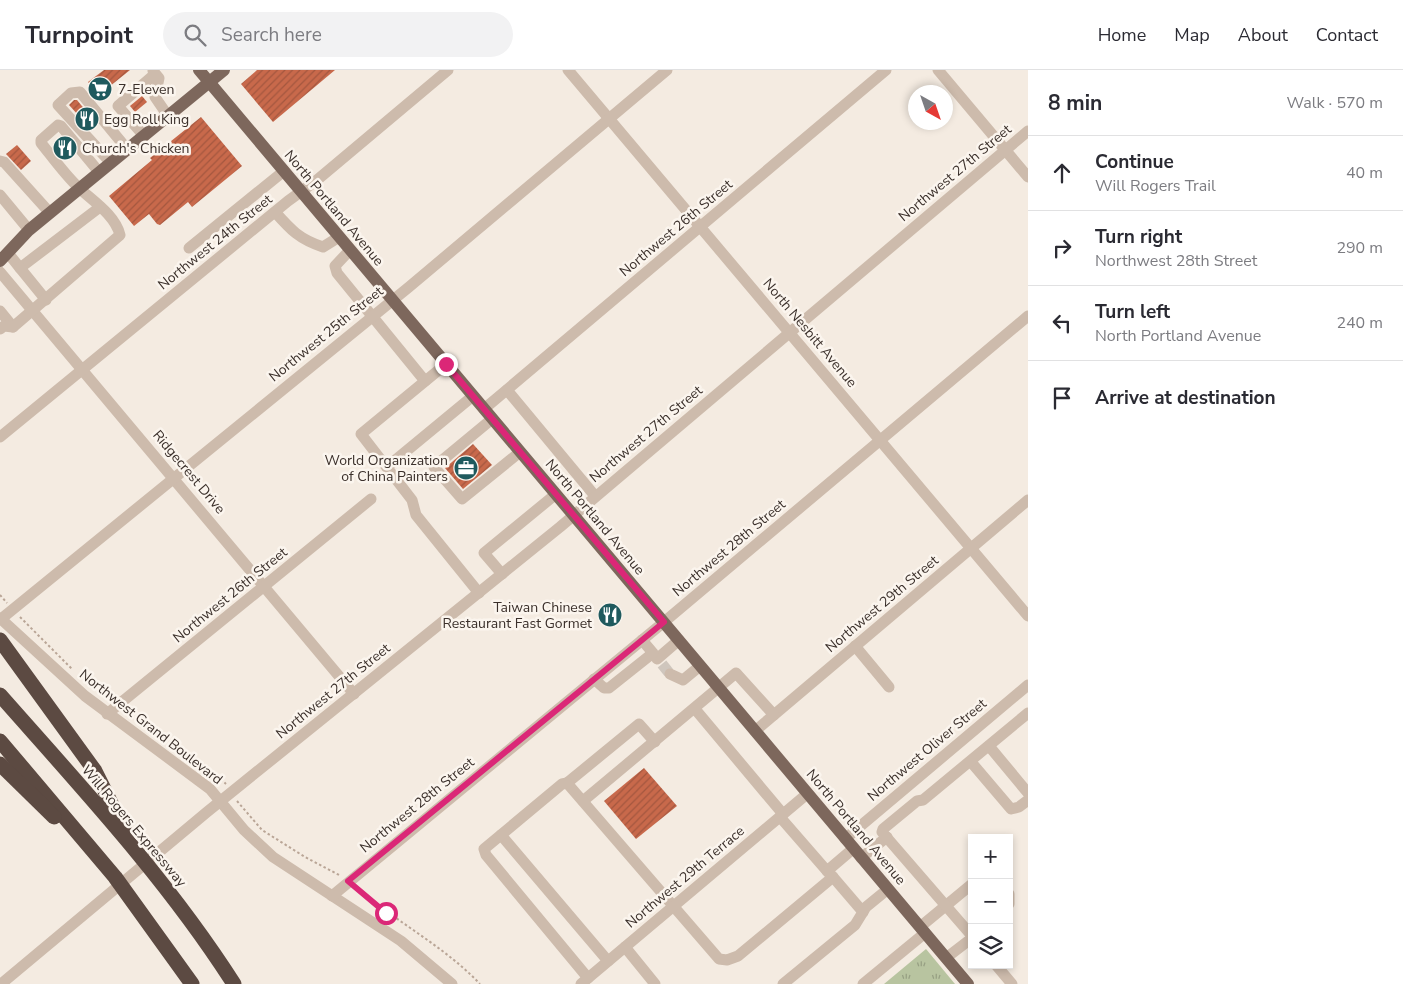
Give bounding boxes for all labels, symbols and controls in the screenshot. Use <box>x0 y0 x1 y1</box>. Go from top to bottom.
search box <box>163 12 513 57</box>
text: Turnpoint <box>25 19 133 51</box>
icon: search <box>181 21 209 49</box>
text: Search here <box>221 22 322 48</box>
text: Home <box>1098 23 1146 47</box>
text: Map <box>1174 23 1210 47</box>
text: About <box>1238 23 1288 47</box>
text: Contact <box>1316 23 1378 47</box>
supermarket icon: 7-Eleven <box>87 76 113 102</box>
place label: 7-Eleven <box>118 80 174 99</box>
north arrow <box>908 85 953 130</box>
text: 8 min <box>1048 89 1102 117</box>
text: Walk · 570 m <box>1287 92 1383 114</box>
restaurant icon: Egg Roll King <box>74 106 100 132</box>
place label: Egg Roll King <box>104 110 189 129</box>
street label: Northwest 27th Street <box>894 120 1016 226</box>
restaurant icon: Church's Chicken <box>52 135 78 161</box>
place label: Church's Chicken <box>82 139 189 158</box>
street label: North Portland Avenue <box>280 146 388 270</box>
text: Continue <box>1095 149 1174 175</box>
icon: ahead <box>1048 159 1076 187</box>
text: 40 m <box>1346 162 1383 184</box>
street label: Northwest 26th Street <box>615 175 737 281</box>
text: Will Rogers Trail <box>1095 175 1216 197</box>
street label: Northwest 24th Street <box>154 190 276 294</box>
text: Turn right <box>1095 224 1182 250</box>
icon: right <box>1048 234 1076 262</box>
text: 290 m <box>1336 237 1383 259</box>
text: Northwest 28th Street <box>1095 250 1257 272</box>
street label: North Nesbitt Avenue <box>759 274 861 392</box>
street label: Northwest 25th Street <box>265 282 387 386</box>
text: Turn left <box>1095 299 1170 325</box>
icon: left <box>1048 309 1076 337</box>
text: 240 m <box>1336 312 1383 334</box>
text: North Portland Avenue <box>1095 325 1261 347</box>
route end <box>435 353 458 376</box>
street label: Northwest 27th Street <box>585 381 707 487</box>
icon: arrive <box>1048 384 1076 412</box>
text: Arrive at destination <box>1095 385 1276 411</box>
street label: Ridgecrest Drive <box>148 426 230 518</box>
place label: World Organization of China Painters <box>325 451 448 486</box>
office icon: World Organization of China Painters <box>453 455 479 481</box>
street label: North Portland Avenue <box>541 455 649 579</box>
street label: Northwest 28th Street <box>668 495 790 601</box>
street label: Northwest 26th Street <box>169 543 291 647</box>
street label: Northwest 29th Street <box>821 551 943 657</box>
place label: Taiwan Chinese Restaurant Fast Gormet <box>442 598 592 633</box>
restaurant icon: Taiwan Chinese Restaurant Fast Gormet <box>597 602 623 628</box>
street label: Northwest 27th Street <box>272 639 394 743</box>
street label: Northwest Grand Boulevard <box>75 665 227 789</box>
street label: Northwest Oliver Street <box>863 694 991 806</box>
street label: Northwest 28th Street <box>356 753 478 857</box>
street label: Will Rogers Expressway <box>77 761 191 892</box>
street label: North Portland Avenue <box>802 765 910 889</box>
street label: Northwest 29th Terrace <box>622 822 748 932</box>
map controls <box>968 834 1013 969</box>
button: + <box>968 834 1013 879</box>
button: − <box>968 879 1013 924</box>
route start <box>375 902 398 925</box>
button: layers <box>968 924 1013 969</box>

